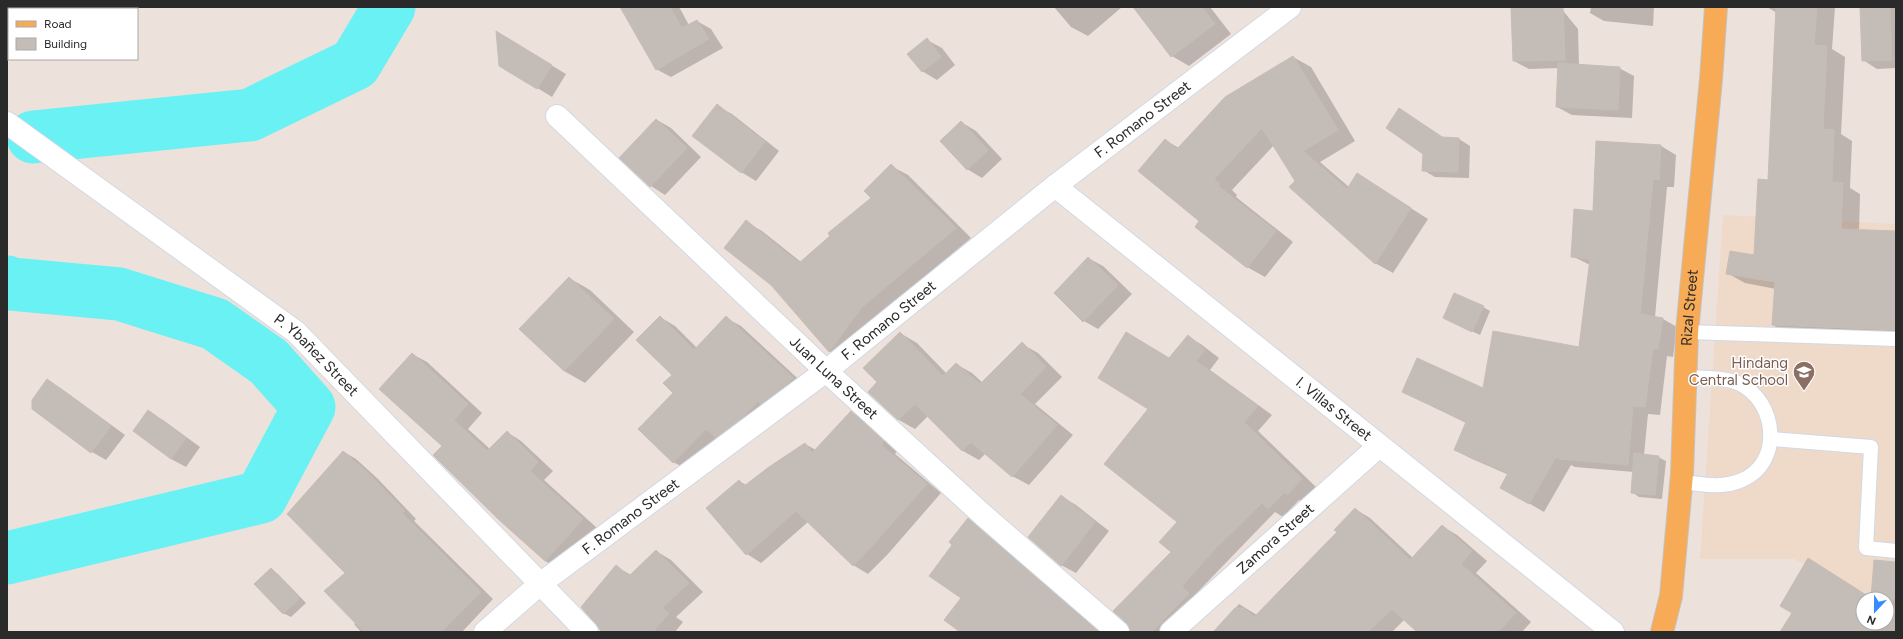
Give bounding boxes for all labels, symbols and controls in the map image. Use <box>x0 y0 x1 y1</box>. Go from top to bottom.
legend <box>8 8 138 60</box>
text: Road <box>44 17 72 31</box>
text: Building <box>44 37 87 51</box>
street label: F. Romano Street <box>1091 77 1195 162</box>
street label: Rizal Street <box>1678 268 1702 346</box>
street label: F. Romano Street <box>838 277 940 364</box>
street label: P. Ybañez Street <box>270 310 362 400</box>
street label: Juan Luna Street <box>786 332 882 423</box>
place label: Hindang Central School <box>1689 354 1788 389</box>
school or university icon: Hindang Central School <box>1791 359 1817 392</box>
street label: I. Villas Street <box>1292 373 1376 445</box>
street label: F. Romano Street <box>579 474 683 558</box>
street label: Zamora Street <box>1233 499 1318 578</box>
north arrow <box>1855 591 1895 631</box>
text: N <box>1865 612 1878 627</box>

